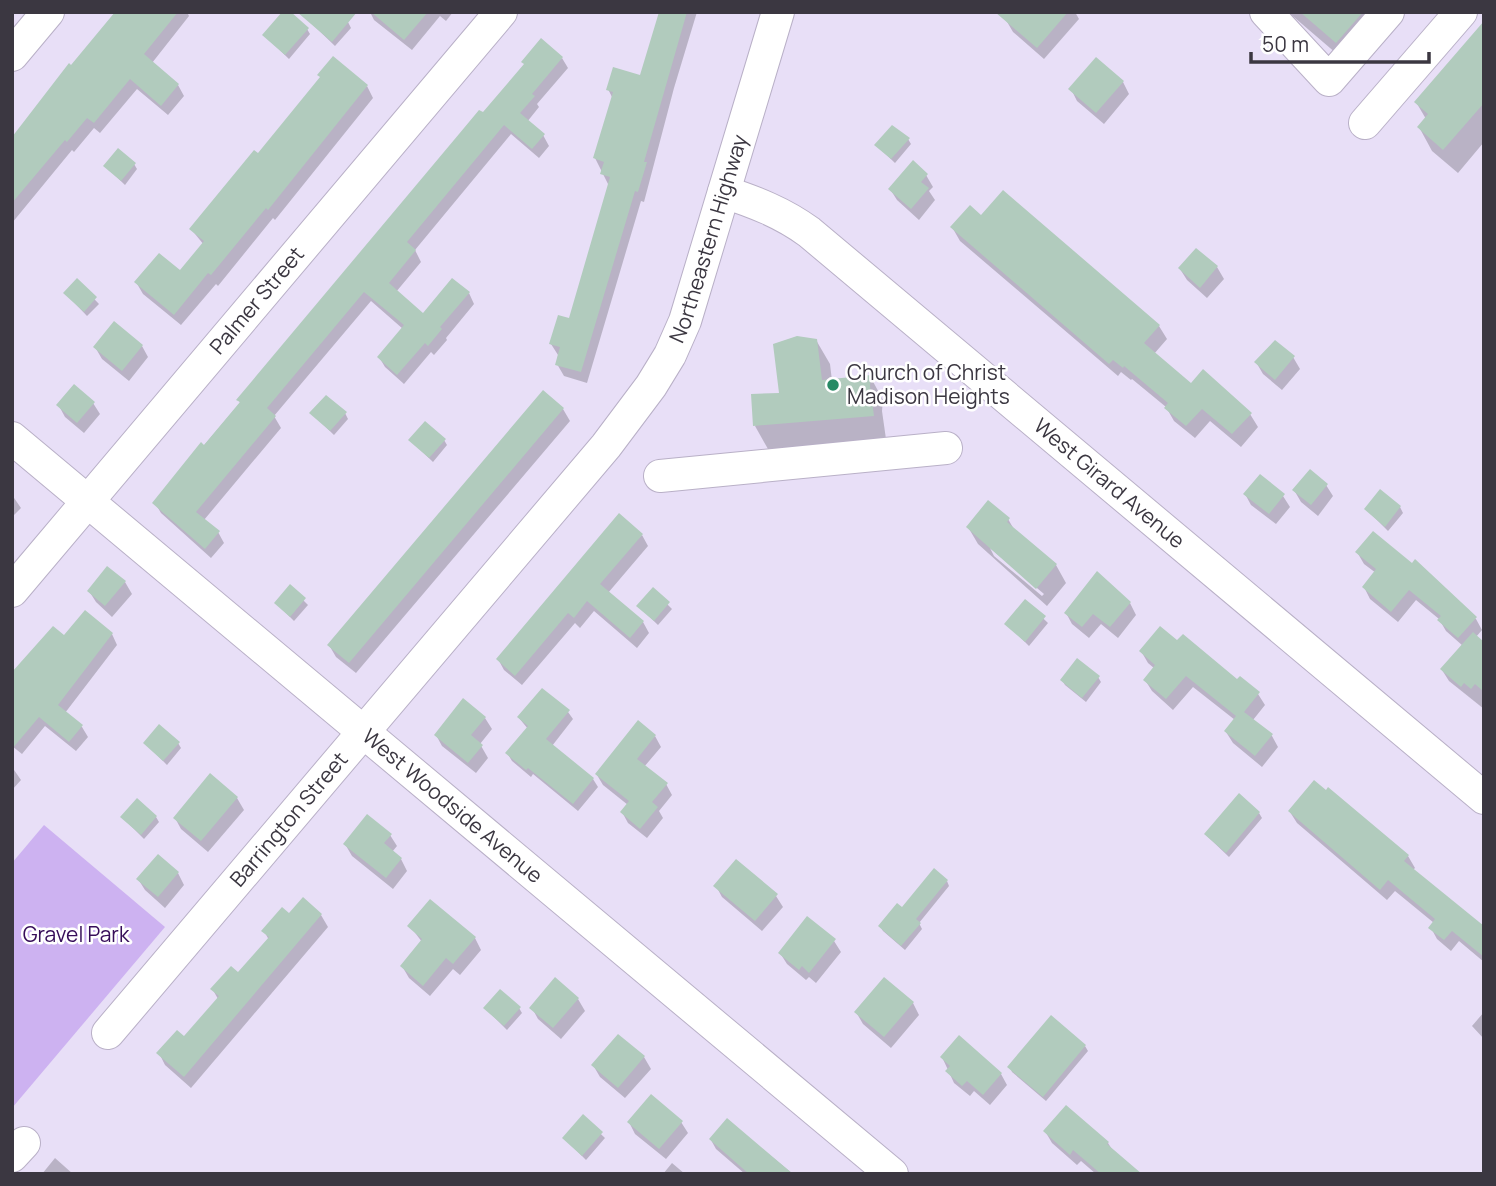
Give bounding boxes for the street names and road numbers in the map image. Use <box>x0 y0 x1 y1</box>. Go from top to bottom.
street label: Northeastern Highway <box>662 131 753 347</box>
street label: Palmer Street <box>203 240 310 360</box>
street label: West Girard Avenue <box>1028 411 1191 554</box>
street label: West Woodside Avenue <box>357 722 549 889</box>
street label: Barrington Street <box>223 746 354 892</box>

